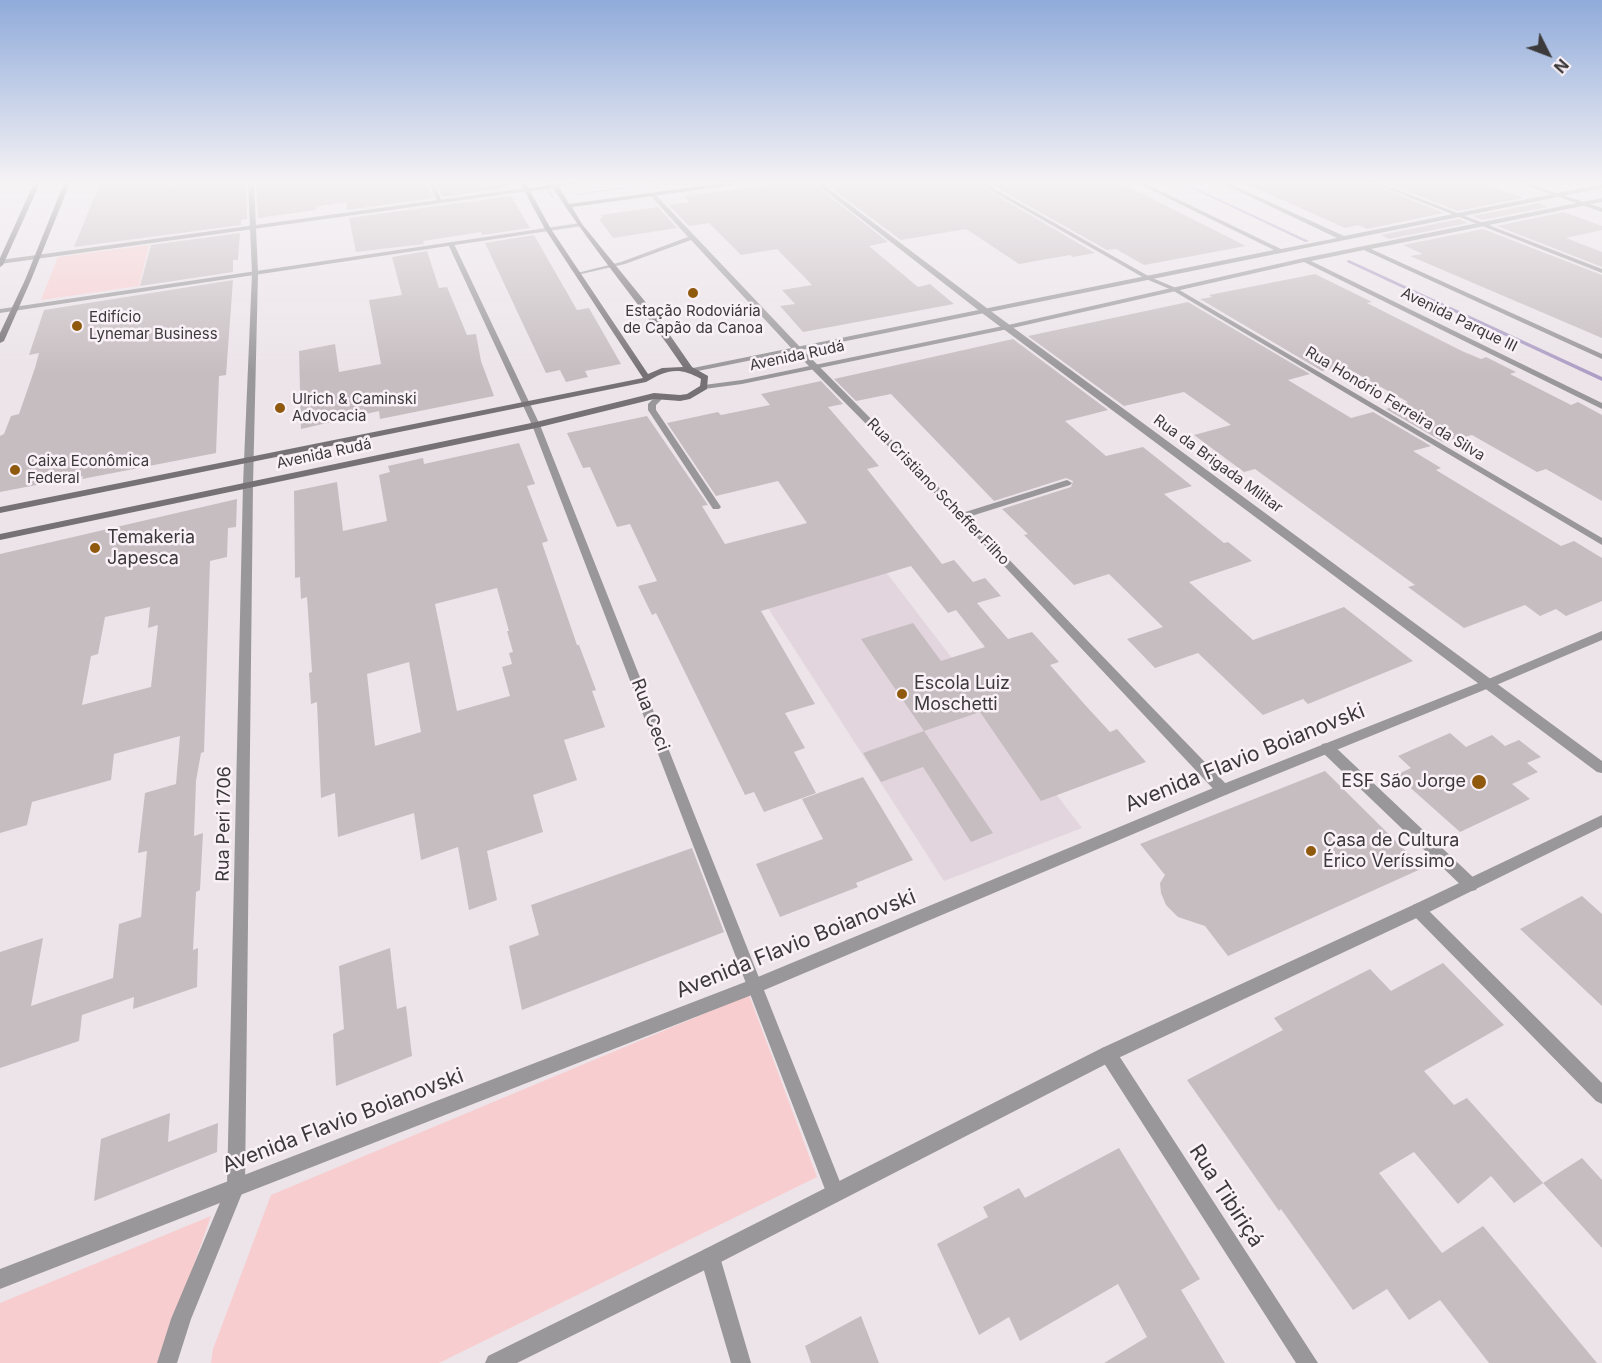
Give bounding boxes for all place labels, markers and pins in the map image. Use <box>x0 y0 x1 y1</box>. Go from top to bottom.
marker: Estação Rodoviária de Capão da Canoa <box>686 286 700 300</box>
place label: Estação Rodoviária de Capão da Canoa <box>623 302 763 337</box>
place label: Edifício Lynemar Business <box>89 308 218 343</box>
marker: Edifício Lynemar Business <box>70 319 84 333</box>
place label: Ulrich & Caminski Advocacia <box>292 390 417 425</box>
marker: Ulrich & Caminski Advocacia <box>273 401 287 415</box>
place label: Caixa Econômica Federal <box>27 452 149 487</box>
marker: Caixa Econômica Federal <box>8 463 22 477</box>
place label: Temakeria Japesca <box>107 527 195 570</box>
marker: Temakeria Japesca <box>88 541 102 555</box>
place label: Escola Luiz Moschetti <box>914 673 1010 716</box>
marker: Escola Luiz Moschetti <box>895 687 909 701</box>
place label: ESF São Jorge <box>1341 771 1466 793</box>
marker: ESF São Jorge <box>1470 773 1488 791</box>
place label: Casa de Cultura Érico Veríssimo <box>1323 830 1459 872</box>
marker: Casa de Cultura Érico Veríssimo <box>1304 844 1318 858</box>

